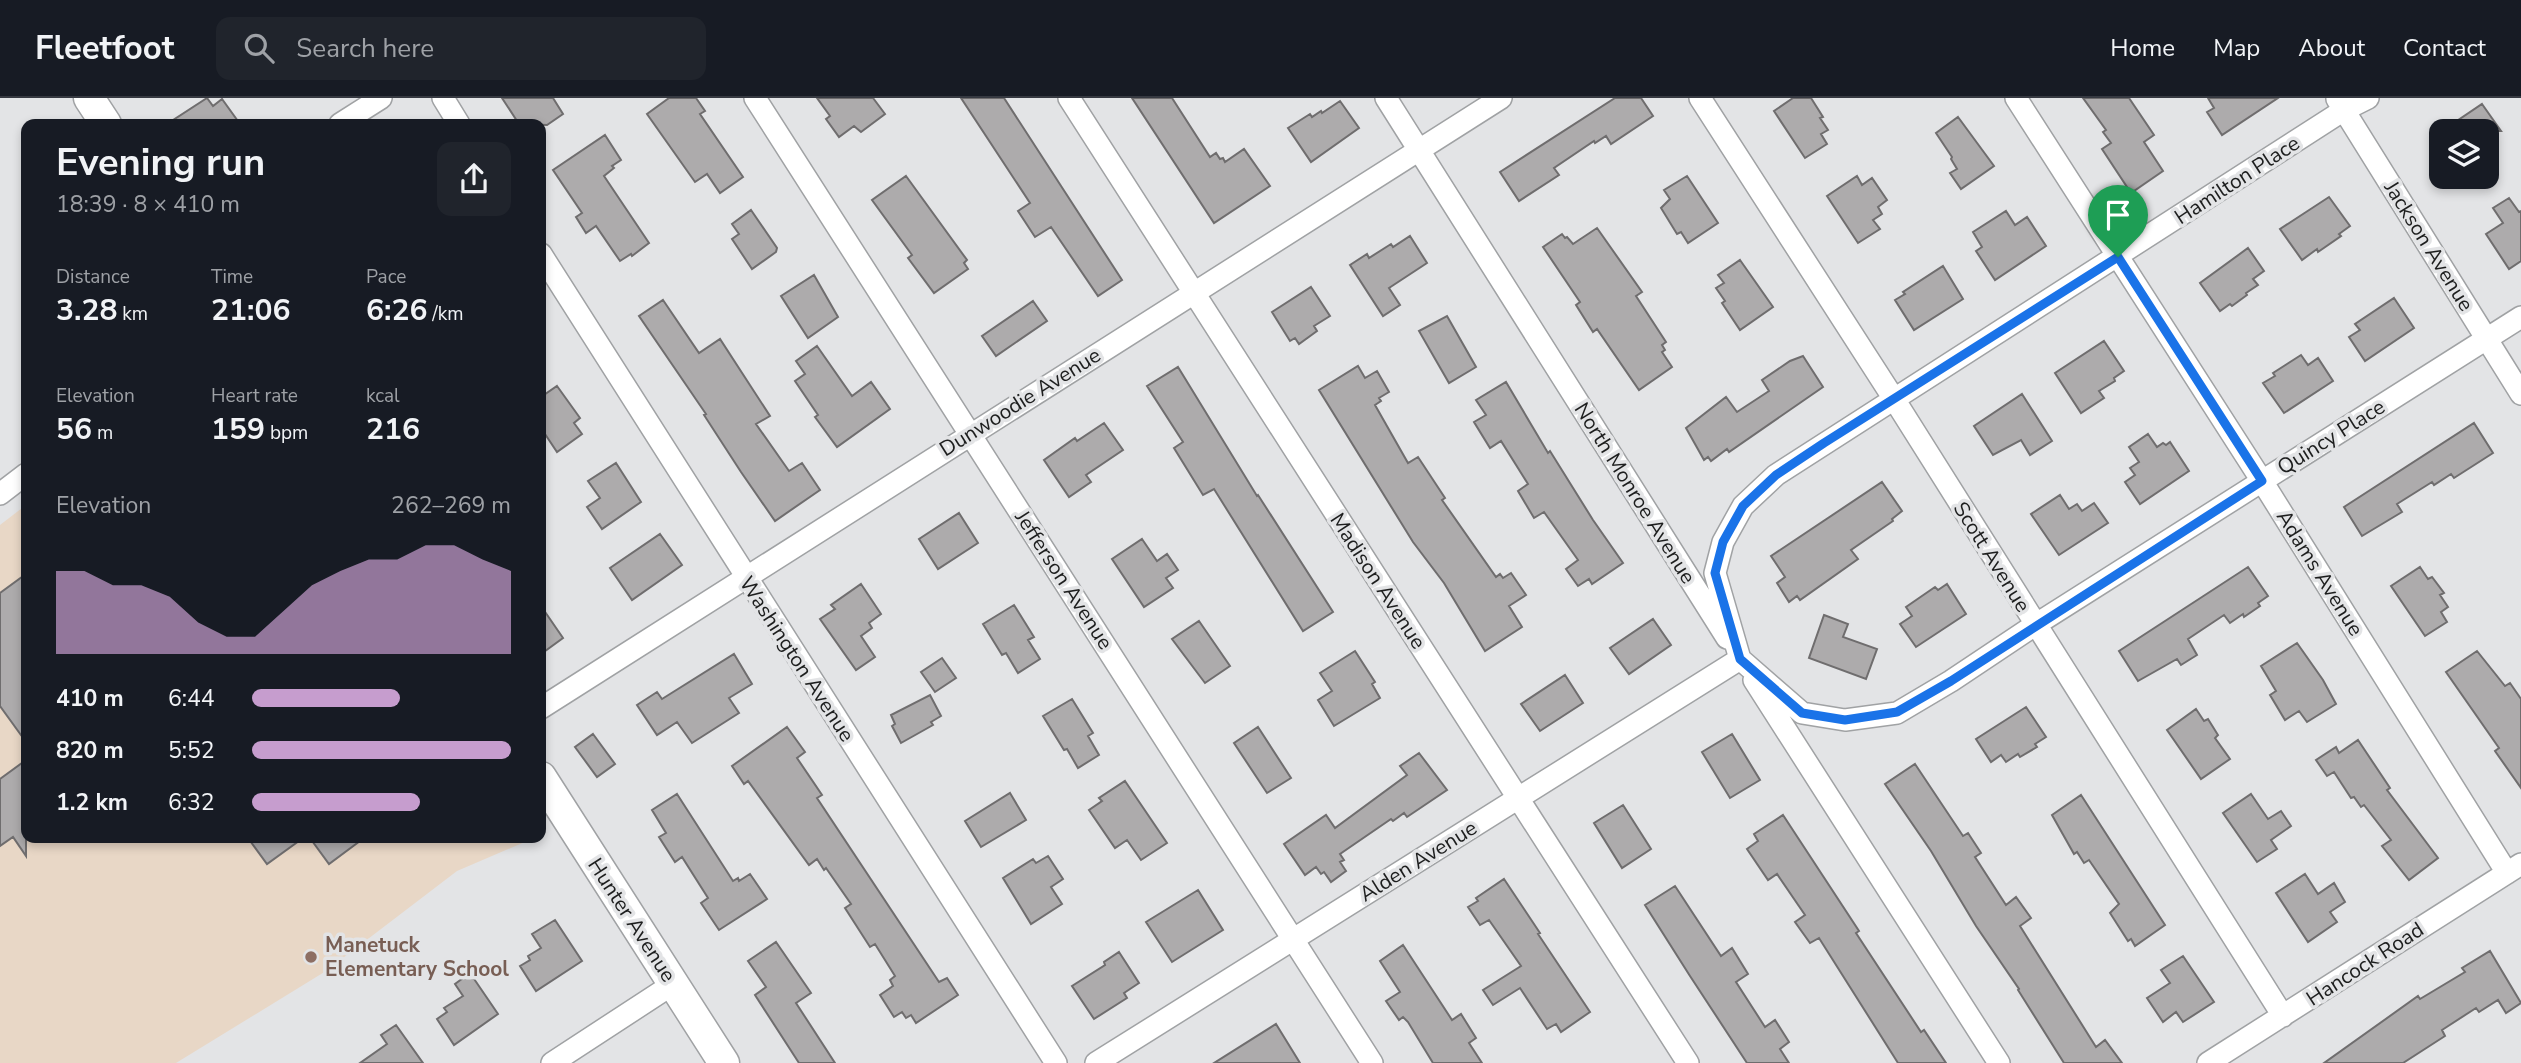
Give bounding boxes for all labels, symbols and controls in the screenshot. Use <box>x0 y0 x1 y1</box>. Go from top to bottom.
search box <box>216 17 706 80</box>
text: Fleetfoot <box>35 26 174 71</box>
icon: search <box>240 29 278 67</box>
text: Search here <box>296 31 434 66</box>
text: Home <box>2110 32 2175 64</box>
text: Map <box>2213 32 2260 64</box>
text: About <box>2298 32 2365 64</box>
text: Contact <box>2403 32 2486 64</box>
map controls <box>2429 119 2499 189</box>
button: layers <box>2429 119 2499 189</box>
street label: Hamilton Place <box>2169 129 2305 231</box>
text: Evening run <box>56 137 265 188</box>
button: share <box>437 142 511 216</box>
street label: Jackson Avenue <box>2377 175 2480 316</box>
pin <box>2088 185 2148 257</box>
text: 18:39 · 8 × 410 m <box>56 189 240 220</box>
icon: arrive <box>2099 196 2137 234</box>
text: Distance <box>56 264 130 290</box>
text: Time <box>211 264 253 290</box>
text: Pace <box>366 264 406 290</box>
text: 3.28 <box>56 290 117 331</box>
text: 21:06 <box>211 290 290 331</box>
text: 6:26 <box>366 290 427 331</box>
text: km <box>117 301 148 327</box>
text: /km <box>427 301 463 327</box>
street label: Dunwoodie Avenue <box>934 341 1106 463</box>
text: Elevation <box>56 383 135 409</box>
text: Heart rate <box>211 383 298 409</box>
text: kcal <box>366 383 400 409</box>
street label: Quincy Place <box>2272 393 2390 481</box>
street label: North Monroe Avenue <box>1568 397 1702 589</box>
text: 56 <box>56 409 92 450</box>
text: 159 <box>211 409 265 450</box>
text: 216 <box>366 409 420 450</box>
text: m <box>92 420 113 446</box>
text: bpm <box>265 420 308 446</box>
text: Elevation <box>56 490 151 521</box>
text: 262–269 m <box>391 490 511 521</box>
street label: Scott Avenue <box>1947 496 2037 618</box>
street label: Jefferson Avenue <box>1008 504 1119 655</box>
street label: Adams Avenue <box>2270 505 2370 641</box>
street label: Madison Avenue <box>1324 508 1432 654</box>
street label: Washington Avenue <box>733 571 861 747</box>
text: 410 m <box>56 683 124 714</box>
text: 6:44 <box>168 683 215 714</box>
text: 820 m <box>56 735 124 766</box>
text: 5:52 <box>168 735 215 766</box>
text: 1.2 km <box>56 787 128 818</box>
text: 6:32 <box>168 787 215 818</box>
street label: Alden Avenue <box>1354 814 1482 908</box>
street label: Hunter Avenue <box>581 853 683 987</box>
street label: Hancock Road <box>2301 916 2429 1012</box>
place label: Manetuck Elementary School <box>325 931 509 983</box>
marker: Manetuck Elementary School <box>303 949 319 965</box>

